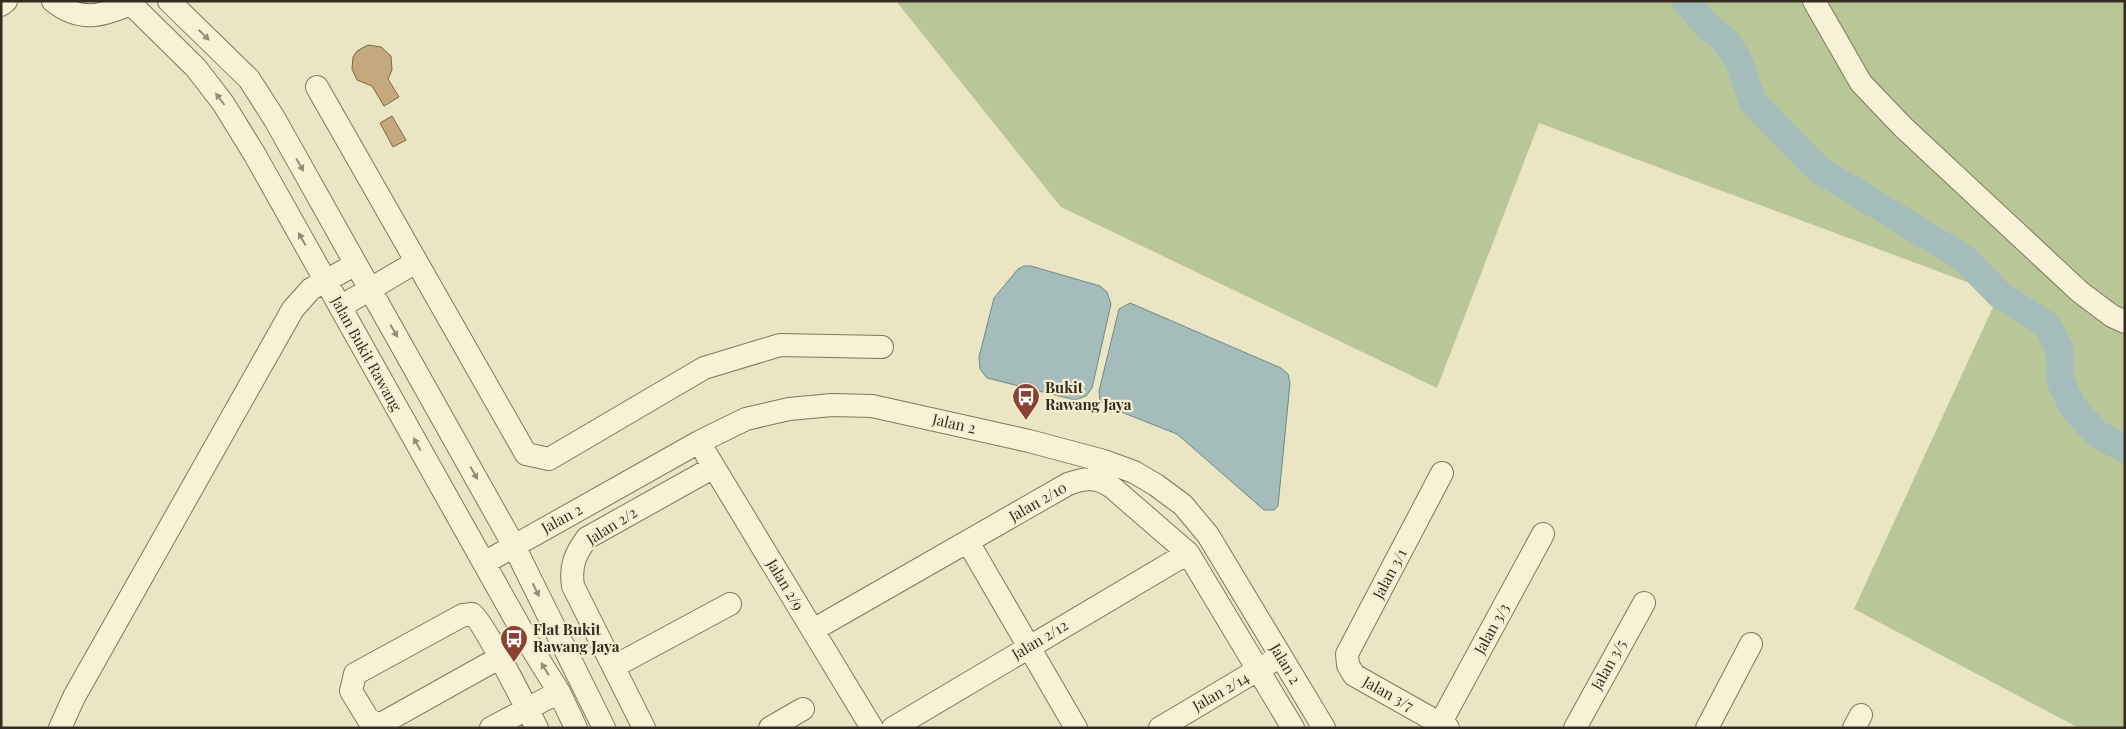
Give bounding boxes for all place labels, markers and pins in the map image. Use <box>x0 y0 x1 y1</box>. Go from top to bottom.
place label: Bukit Rawang Jaya <box>1045 377 1132 414</box>
bus stop icon: Bukit Rawang Jaya <box>1011 382 1041 421</box>
place label: Flat Bukit Rawang Jaya <box>533 619 620 656</box>
bus stop icon: Flat Bukit Rawang Jaya <box>499 624 529 663</box>

